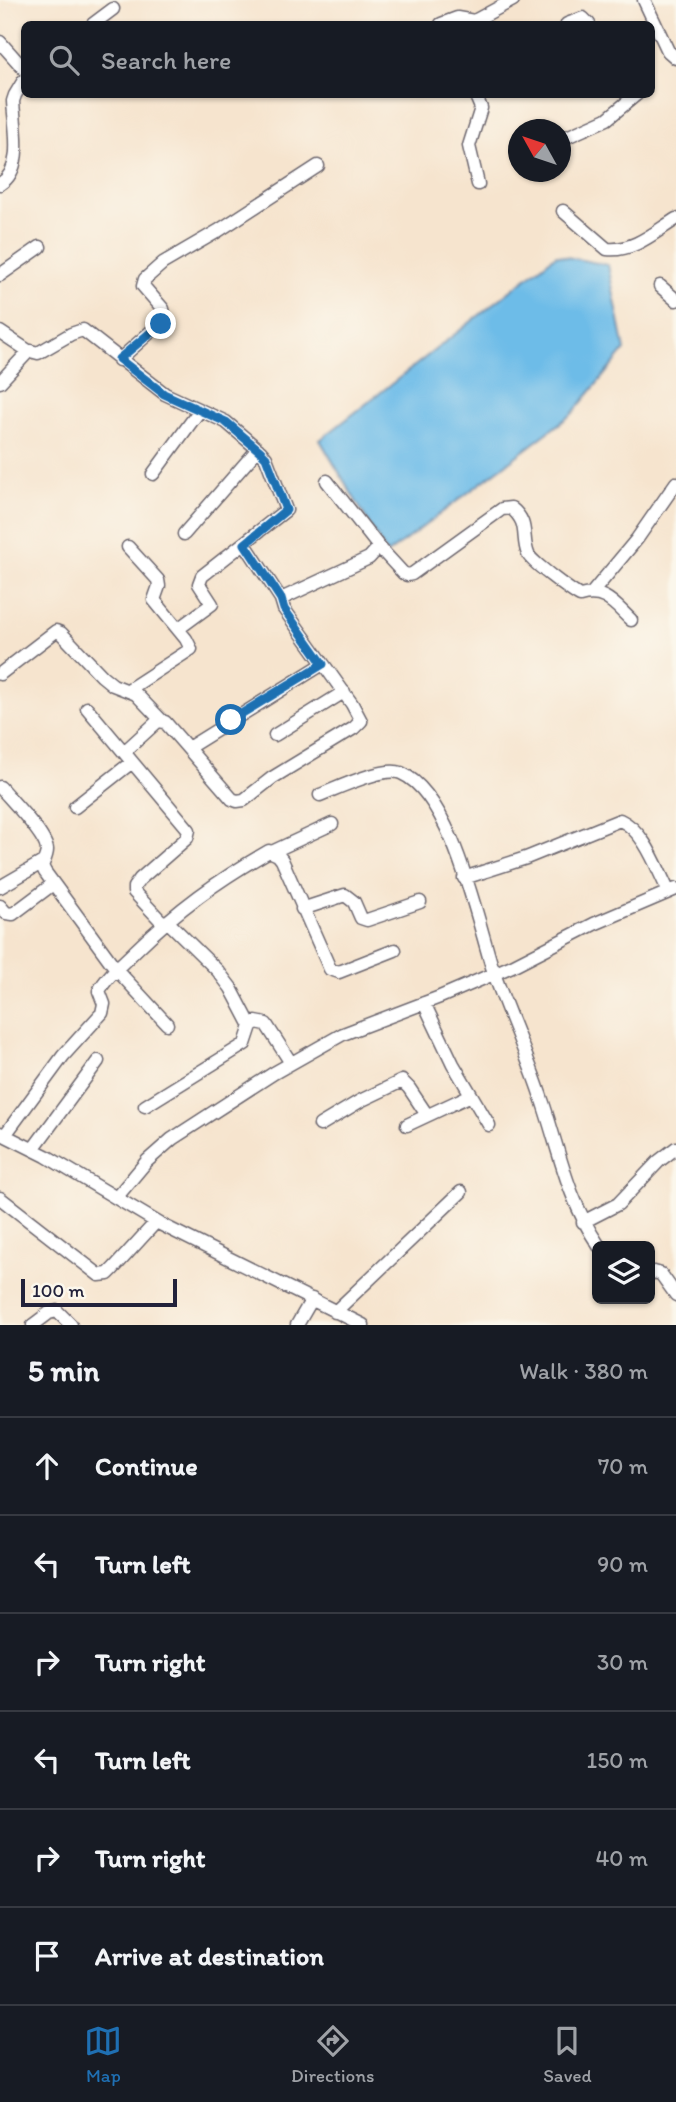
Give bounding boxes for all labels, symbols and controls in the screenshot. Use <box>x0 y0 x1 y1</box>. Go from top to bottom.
search box <box>21 21 655 98</box>
icon: search <box>45 41 83 79</box>
text: Search here <box>101 44 231 76</box>
north arrow <box>508 119 571 182</box>
route end <box>145 308 176 339</box>
route start <box>215 704 246 735</box>
map controls <box>592 1241 655 1304</box>
button: layers <box>592 1241 655 1304</box>
scale bar <box>21 1276 177 1308</box>
text: 100 m <box>32 1279 84 1302</box>
text: 5 min <box>28 1352 99 1389</box>
text: Walk · 380 m <box>519 1357 648 1385</box>
icon: ahead <box>28 1447 66 1485</box>
text: Continue <box>95 1450 198 1482</box>
text: 70 m <box>598 1452 648 1480</box>
icon: left <box>28 1545 66 1583</box>
text: Turn left <box>95 1548 191 1580</box>
text: 90 m <box>597 1550 648 1578</box>
icon: right <box>28 1643 66 1681</box>
text: Turn right <box>95 1646 206 1678</box>
text: 30 m <box>597 1648 648 1676</box>
icon: left <box>28 1741 66 1779</box>
text: Turn left <box>95 1744 191 1776</box>
text: 150 m <box>587 1746 648 1774</box>
icon: right <box>28 1839 66 1877</box>
text: Turn right <box>95 1842 206 1874</box>
text: 40 m <box>595 1844 648 1872</box>
icon: arrive <box>28 1937 66 1975</box>
text: Arrive at destination <box>95 1940 324 1972</box>
tab: Map <box>84 2022 122 2087</box>
tab: Directions <box>291 2022 375 2087</box>
tab: Saved <box>543 2022 592 2087</box>

